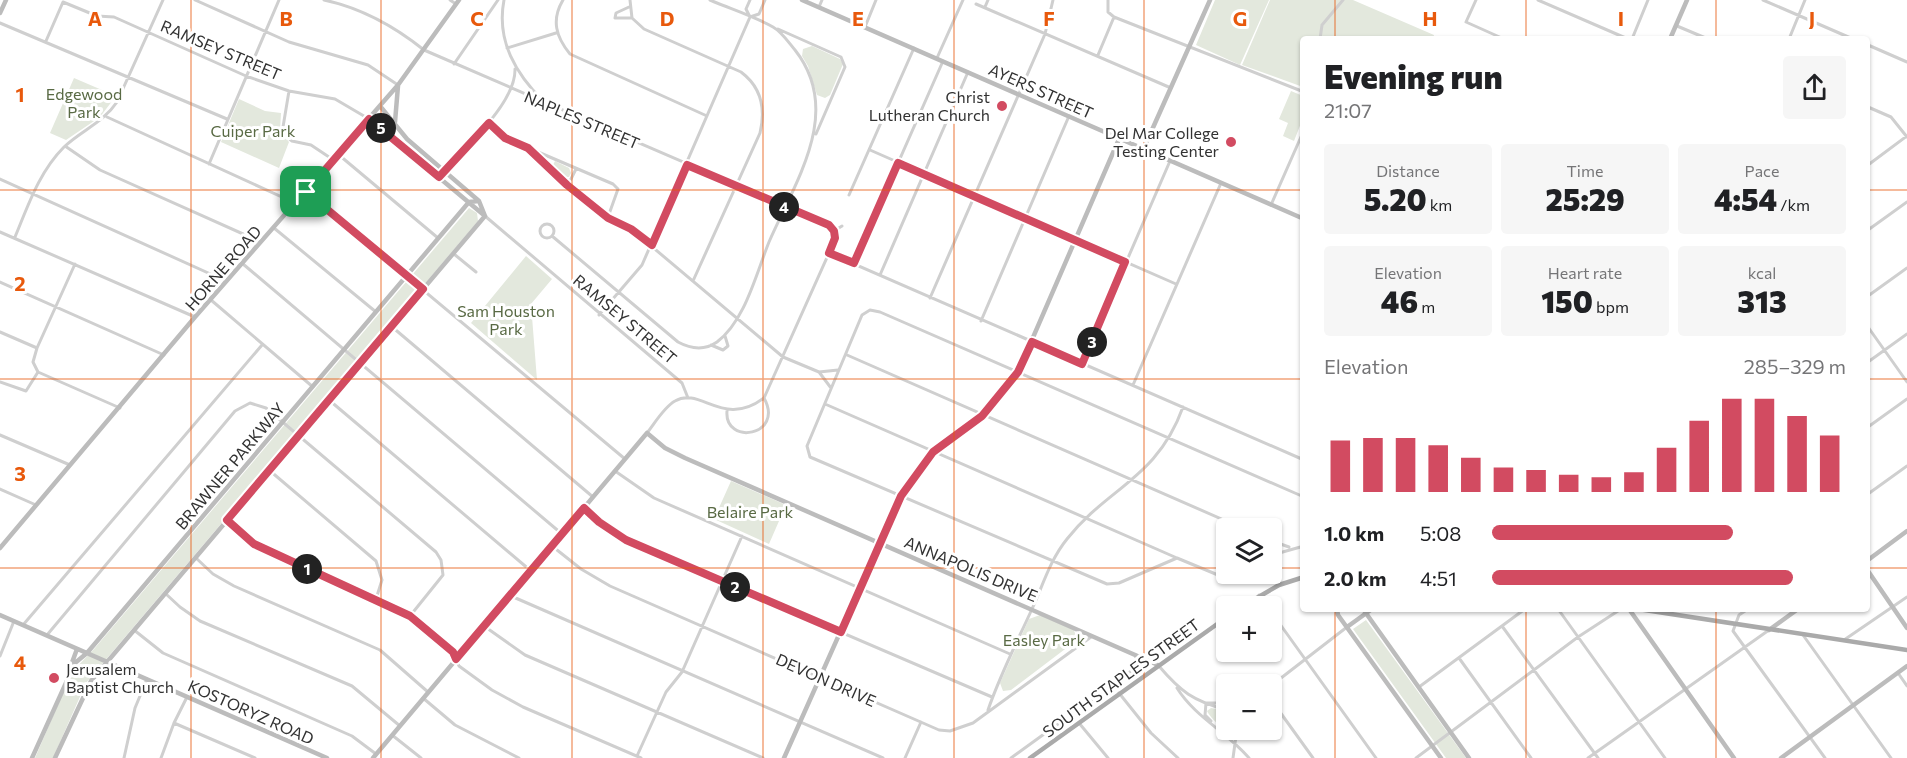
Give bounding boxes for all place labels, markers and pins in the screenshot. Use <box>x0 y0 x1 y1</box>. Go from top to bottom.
place label: Christ Lutheran Church <box>869 87 990 124</box>
marker: Christ Lutheran Church <box>995 99 1009 113</box>
pin: 5 <box>366 113 396 143</box>
place label: Del Mar College Testing Center <box>1105 123 1220 160</box>
marker: Del Mar College Testing Center <box>1224 135 1238 149</box>
pin <box>280 166 331 217</box>
pin: 4 <box>769 192 799 222</box>
pin: 3 <box>1077 327 1107 357</box>
pin: 1 <box>292 554 322 584</box>
pin: 2 <box>720 572 750 602</box>
place label: Jerusalem Baptist Church <box>66 659 174 696</box>
marker: Jerusalem Baptist Church <box>47 671 61 685</box>

